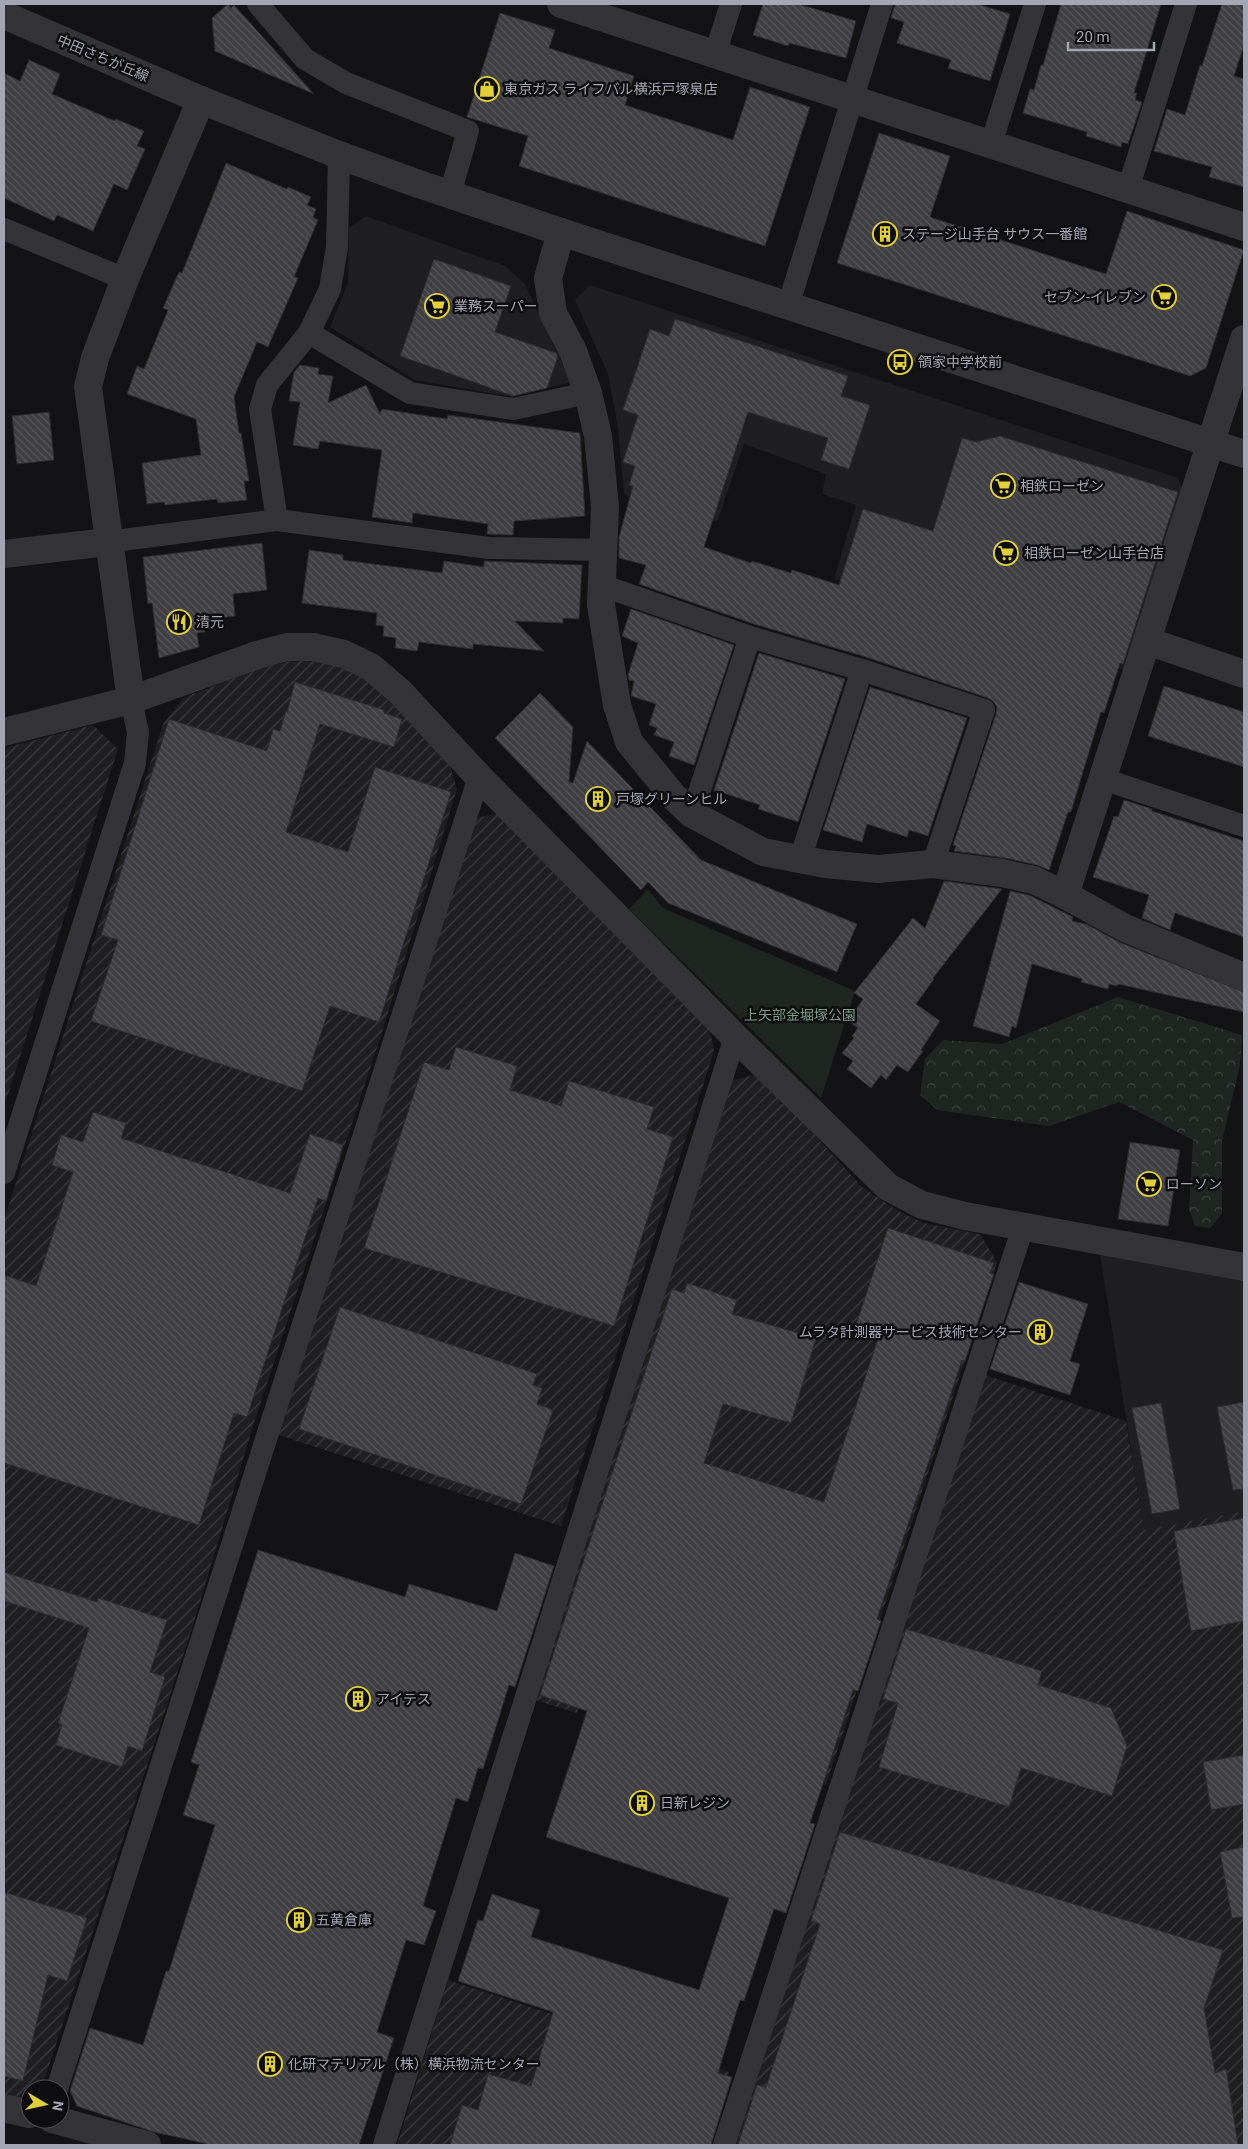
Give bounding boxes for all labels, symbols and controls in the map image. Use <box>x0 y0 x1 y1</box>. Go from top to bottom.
scale bar <box>1068 20 1154 52</box>
text: 20 m <box>1076 28 1110 46</box>
street label: 中田さちが丘線 <box>55 31 151 85</box>
shop icon: 東京ガス ライフバル横浜戸塚泉店 <box>474 76 500 102</box>
place label: 東京ガス ライフバル横浜戸塚泉店 <box>504 81 717 97</box>
building icon: ステージ山手台 サウス一番館 <box>872 221 898 247</box>
place label: ステージ山手台 サウス一番館 <box>902 226 1087 242</box>
supermarket icon: セブン-イレブン <box>1151 284 1177 310</box>
place label: セブン-イレブン <box>1044 289 1146 305</box>
supermarket icon: 業務スーパー <box>424 293 450 319</box>
place label: 業務スーパー <box>454 298 538 314</box>
bus stop icon: 領家中学校前 <box>887 349 913 375</box>
place label: 領家中学校前 <box>918 354 1002 370</box>
supermarket icon: 相鉄ローゼン <box>990 473 1016 499</box>
place label: 相鉄ローゼン <box>1020 478 1104 494</box>
supermarket icon: 相鉄ローゼン山手台店 <box>993 540 1019 566</box>
place label: 相鉄ローゼン山手台店 <box>1024 545 1164 561</box>
restaurant icon: 清元 <box>166 609 192 635</box>
place label: 清元 <box>196 614 224 630</box>
building icon: 戸塚グリーンヒル <box>585 786 611 812</box>
place label: 戸塚グリーンヒル <box>616 791 727 807</box>
park label: 上矢部金堀塚公園 <box>744 1007 856 1023</box>
supermarket icon: ローソン <box>1136 1171 1162 1197</box>
place label: ローソン <box>1166 1176 1222 1192</box>
building icon: ムラタ計測器サービス技術センター <box>1027 1319 1053 1345</box>
place label: ムラタ計測器サービス技術センター <box>799 1324 1022 1340</box>
building icon: アイテス <box>345 1686 371 1712</box>
place label: アイテス <box>376 1691 431 1707</box>
building icon: 日新レジン <box>629 1790 655 1816</box>
place label: 日新レジン <box>660 1795 730 1811</box>
building icon: 五黄倉庫 <box>286 1907 312 1933</box>
place label: 五黄倉庫 <box>316 1912 372 1928</box>
building icon: 化研マテリアル（株）横浜物流センター <box>257 2051 283 2077</box>
place label: 化研マテリアル（株）横浜物流センター <box>288 2056 540 2072</box>
north arrow <box>20 2079 70 2129</box>
text: N <box>49 2100 67 2112</box>

